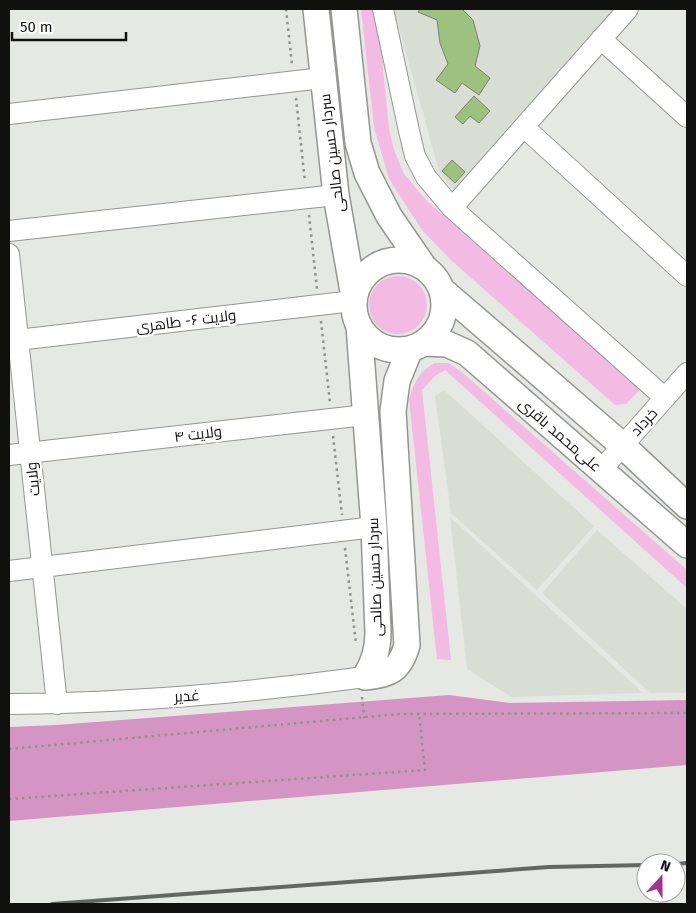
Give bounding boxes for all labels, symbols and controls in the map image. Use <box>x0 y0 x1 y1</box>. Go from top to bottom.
scale bar <box>12 10 126 42</box>
text: 50 m <box>20 18 53 36</box>
street label: سردار حسین صالحی <box>316 93 349 213</box>
street label: ولایت ۶- طاهری <box>135 306 237 337</box>
street label: علی‌محمد باقری <box>515 394 605 476</box>
street label: خرداد <box>627 404 661 440</box>
street label: ولایت ۴ <box>173 422 223 446</box>
street label: ولایت <box>22 461 44 497</box>
street label: سردار حسین صالحی <box>364 517 387 637</box>
street label: غدیر <box>173 686 200 706</box>
north arrow <box>636 853 686 903</box>
text: N <box>658 857 673 876</box>

